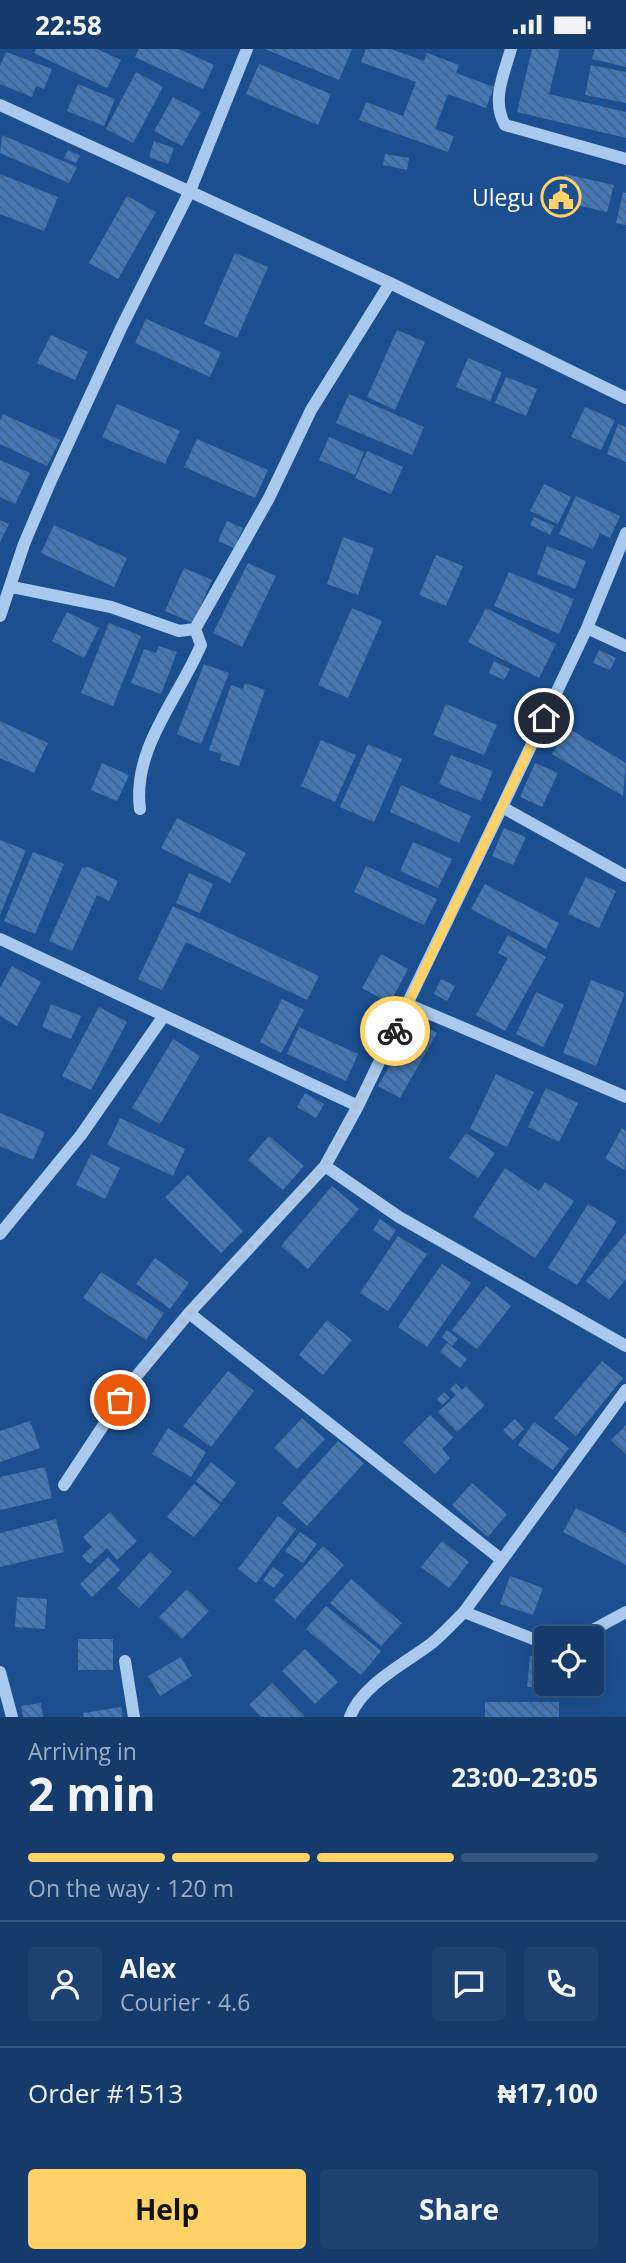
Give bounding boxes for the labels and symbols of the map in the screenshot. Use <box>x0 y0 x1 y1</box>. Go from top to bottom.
public building icon: Ulegu <box>540 176 582 218</box>
place label: Ulegu <box>472 181 534 213</box>
pin <box>514 688 574 748</box>
courier <box>360 996 430 1066</box>
pin <box>90 1370 150 1430</box>

